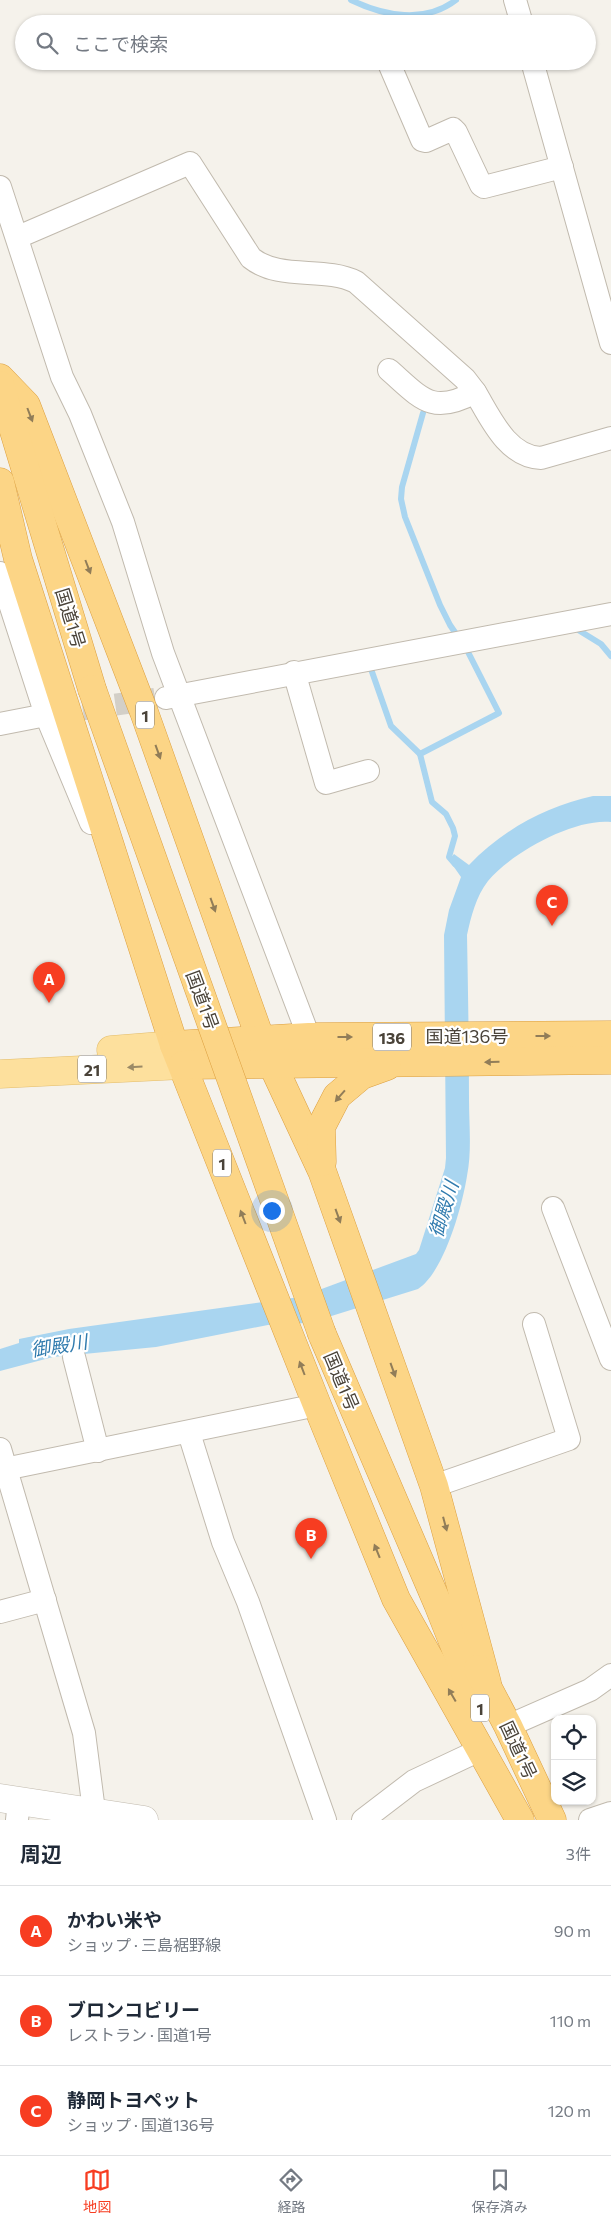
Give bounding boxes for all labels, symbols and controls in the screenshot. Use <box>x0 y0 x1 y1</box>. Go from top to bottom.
search box <box>15 15 596 70</box>
icon: search <box>33 29 61 57</box>
text: ここで検索 <box>73 32 168 55</box>
one-way arrow <box>27 408 35 423</box>
one-way arrow <box>85 560 93 574</box>
street label: 国道1号 <box>51 585 91 651</box>
road number: 1 <box>136 702 154 728</box>
one-way arrow <box>154 745 162 760</box>
pin: C <box>536 885 568 926</box>
one-way arrow <box>209 898 217 913</box>
pin: A <box>33 962 65 1003</box>
street label: 国道1号 <box>182 967 224 1033</box>
road number: 136 <box>373 1024 411 1050</box>
street label: 国道136号 <box>426 1025 508 1047</box>
one-way arrow <box>535 1032 551 1040</box>
one-way arrow <box>337 1033 353 1041</box>
road number: 21 <box>78 1056 106 1082</box>
one-way arrow <box>484 1058 500 1066</box>
one-way arrow <box>126 1063 142 1071</box>
one-way arrow <box>334 1089 345 1102</box>
road number: 1 <box>213 1150 231 1176</box>
water label: 御殿川 <box>424 1176 463 1240</box>
your location <box>259 1198 285 1224</box>
one-way arrow <box>239 1209 247 1224</box>
one-way arrow <box>335 1209 342 1224</box>
water label: 御殿川 <box>29 1329 91 1361</box>
street label: 国道1号 <box>320 1348 364 1414</box>
one-way arrow <box>298 1361 306 1375</box>
one-way arrow <box>390 1362 397 1377</box>
one-way arrow <box>441 1516 449 1531</box>
pin: B <box>295 1518 327 1559</box>
one-way arrow <box>372 1544 380 1558</box>
one-way arrow <box>447 1688 456 1701</box>
road number: 1 <box>471 1695 489 1722</box>
map controls <box>551 1715 596 1805</box>
button: locate <box>551 1715 596 1760</box>
street label: 国道1号 <box>496 1717 542 1783</box>
button: layers <box>551 1760 596 1805</box>
text: 周辺 <box>20 1841 62 1866</box>
text: 3件 <box>566 1844 591 1863</box>
text: かわい米や <box>67 1908 162 1931</box>
text: A <box>30 1921 42 1940</box>
text: 90 m <box>554 1921 591 1940</box>
text: ショップ · 三島裾野線 <box>67 1935 221 1954</box>
text: ブロンコビリー <box>67 1998 200 2021</box>
text: B <box>31 2011 41 2030</box>
text: 110 m <box>550 2011 591 2030</box>
text: レストラン · 国道1号 <box>67 2025 212 2044</box>
text: 静岡トヨペット <box>67 2088 200 2111</box>
text: C <box>31 2101 41 2120</box>
text: 120 m <box>548 2101 591 2120</box>
text: ショップ · 国道136号 <box>67 2115 215 2134</box>
tab: 地図 <box>83 2166 111 2216</box>
tab: 経路 <box>277 2166 305 2216</box>
tab: 保存済み <box>472 2166 528 2216</box>

